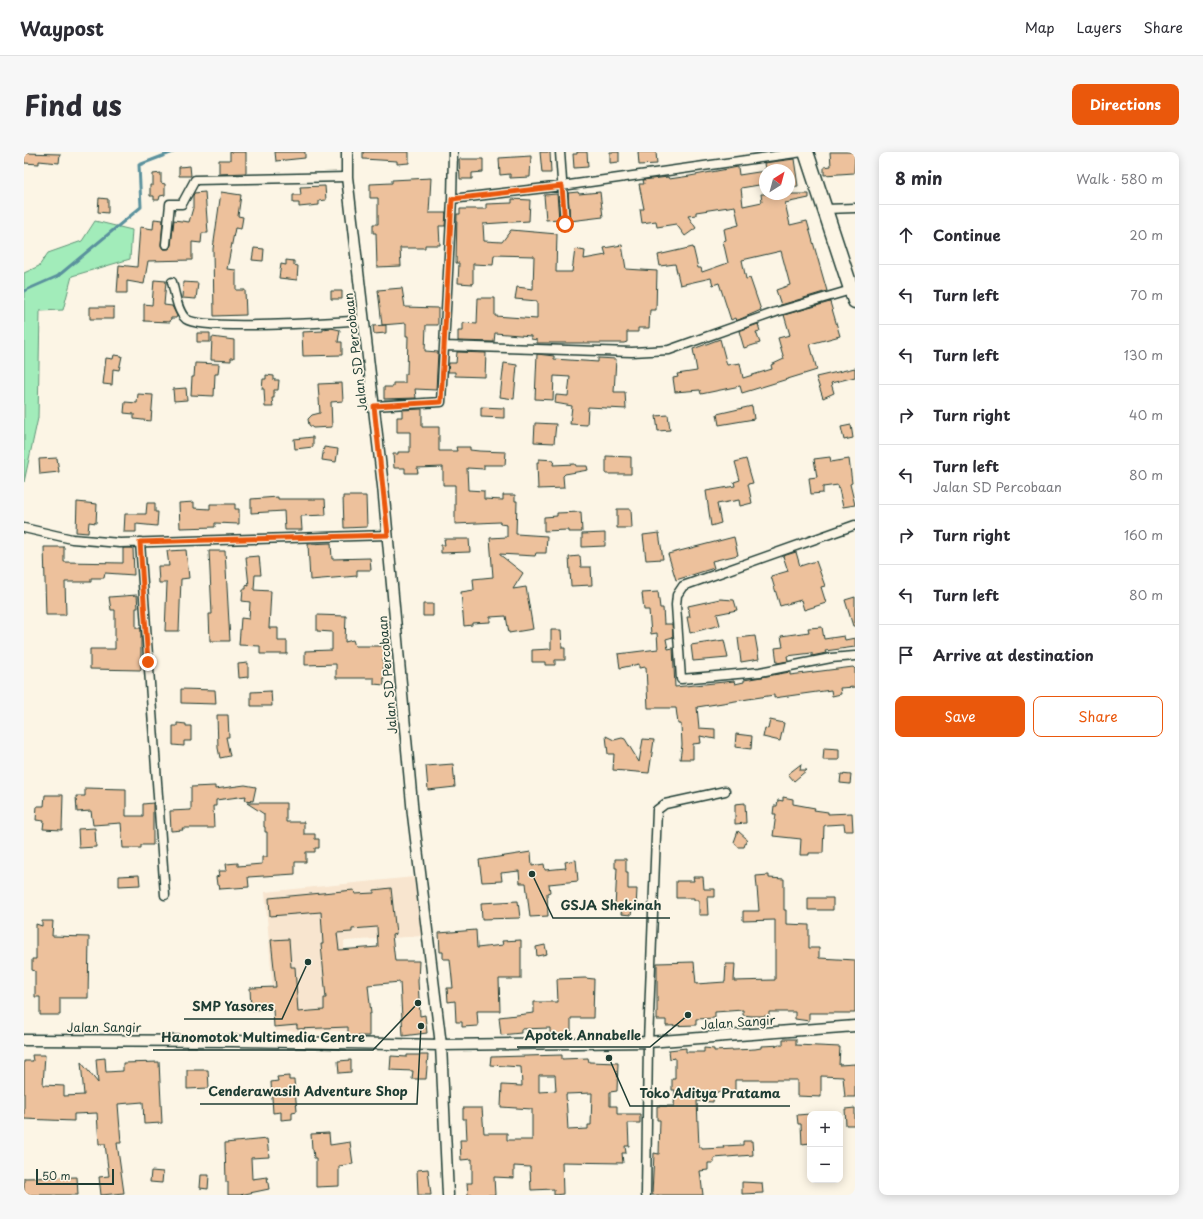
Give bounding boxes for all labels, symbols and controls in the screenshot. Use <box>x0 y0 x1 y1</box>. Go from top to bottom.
text: Waypost <box>20 14 104 42</box>
text: Map <box>1025 17 1055 38</box>
text: Layers <box>1077 17 1122 38</box>
text: Share <box>1144 17 1183 38</box>
text: Find us <box>24 83 122 126</box>
button: Directions <box>1072 84 1179 125</box>
north arrow <box>759 164 795 200</box>
text: 8 min <box>895 165 943 191</box>
text: Walk · 580 m <box>1076 169 1163 188</box>
route start <box>556 215 574 233</box>
text: Continue <box>933 223 1001 246</box>
icon: ahead <box>895 224 917 246</box>
text: 20 m <box>1129 225 1163 244</box>
text: Turn left <box>933 283 999 306</box>
icon: left <box>895 284 917 306</box>
text: 70 m <box>1130 285 1163 304</box>
street label: Jalan SD Percobaan <box>339 292 371 412</box>
text: Turn left <box>933 343 999 366</box>
icon: left <box>895 344 917 366</box>
text: 130 m <box>1124 345 1163 364</box>
text: Turn right <box>933 403 1010 426</box>
icon: right <box>895 404 917 426</box>
text: 40 m <box>1129 405 1163 424</box>
text: Turn left <box>933 454 999 477</box>
icon: left <box>895 464 917 486</box>
text: 80 m <box>1129 465 1163 484</box>
text: Jalan SD Percobaan <box>933 477 1062 496</box>
text: Turn right <box>933 523 1010 546</box>
icon: right <box>895 524 917 546</box>
text: 160 m <box>1124 525 1163 544</box>
text: Turn left <box>933 583 999 606</box>
icon: left <box>895 584 917 606</box>
text: 80 m <box>1129 585 1163 604</box>
street label: Jalan SD Percobaan <box>373 615 401 735</box>
text: Arrive at destination <box>933 643 1094 666</box>
icon: arrive <box>895 644 917 666</box>
route end <box>139 653 157 671</box>
button: Save <box>895 696 1025 737</box>
button: Share <box>1033 696 1163 737</box>
callout: GSJA Shekinah <box>553 893 670 918</box>
text: GSJA Shekinah <box>560 895 662 914</box>
callout: SMP Yasores <box>184 994 282 1019</box>
text: SMP Yasores <box>192 996 274 1015</box>
street label: Jalan Sangir <box>700 1010 776 1034</box>
street label: Jalan Sangir <box>67 1018 141 1036</box>
callout: Apotek Annabelle <box>517 1022 650 1047</box>
callout: Hanomotok Multimedia Centre <box>153 1025 373 1050</box>
text: Apotek Annabelle <box>525 1025 641 1044</box>
text: Hanomotok Multimedia Centre <box>161 1027 365 1046</box>
callout: Cenderawasih Adventure Shop <box>200 1079 417 1104</box>
text: Cenderawasih Adventure Shop <box>208 1081 408 1100</box>
callout: Toko Aditya Pratama <box>630 1081 790 1106</box>
text: Toko Aditya Pratama <box>639 1083 781 1102</box>
map controls <box>807 1111 843 1183</box>
button: + <box>807 1111 843 1147</box>
button: − <box>807 1147 843 1183</box>
scale bar <box>36 1167 114 1186</box>
text: 50 m <box>42 1167 71 1184</box>

